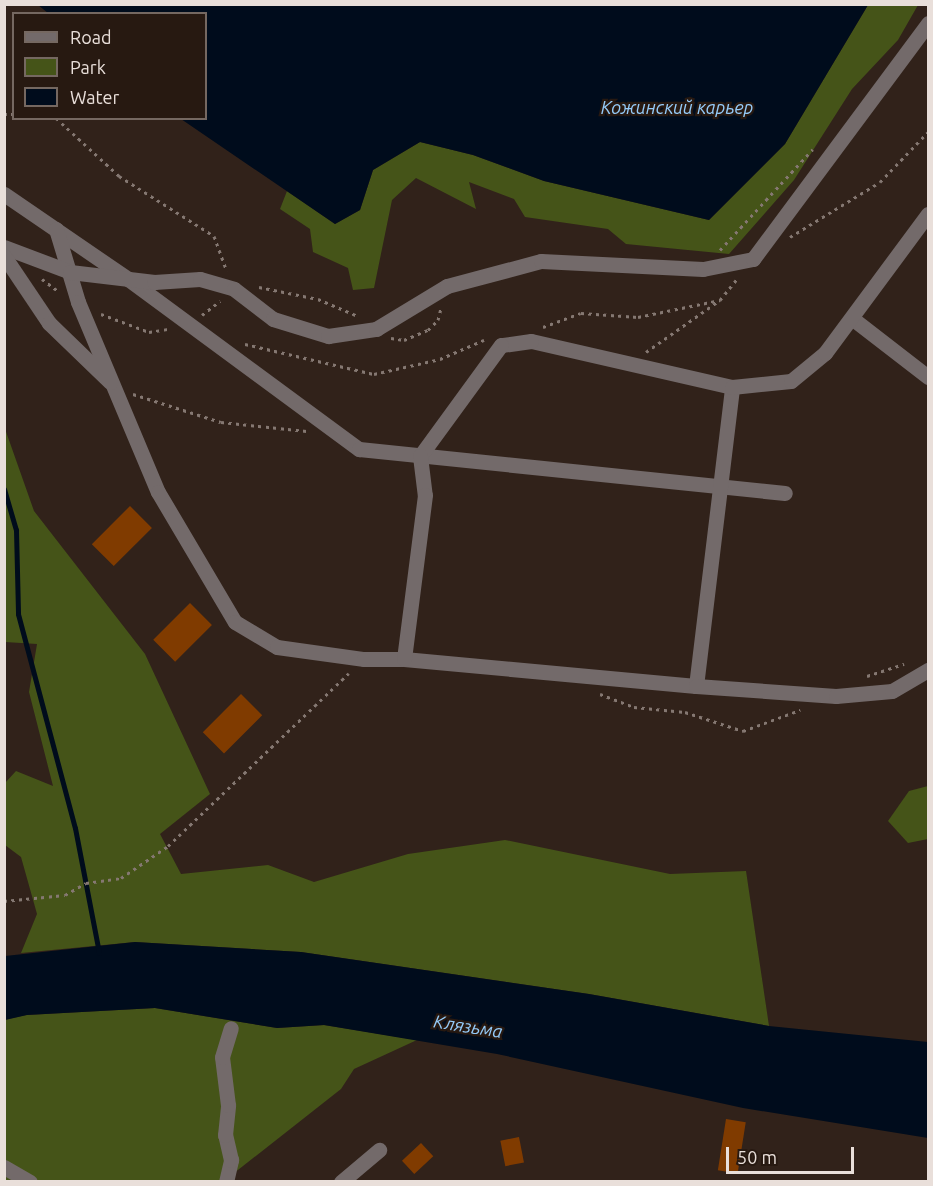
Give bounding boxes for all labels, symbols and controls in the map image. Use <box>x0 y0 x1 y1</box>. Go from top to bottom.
legend <box>12 12 207 120</box>
text: Road <box>70 27 112 47</box>
text: Park <box>70 57 106 77</box>
text: Water <box>70 87 119 107</box>
water label: Кожинский карьер <box>601 96 753 118</box>
water label: Клязьма <box>432 1010 504 1042</box>
scale bar <box>729 1135 856 1173</box>
text: 50 m <box>737 1147 777 1167</box>

